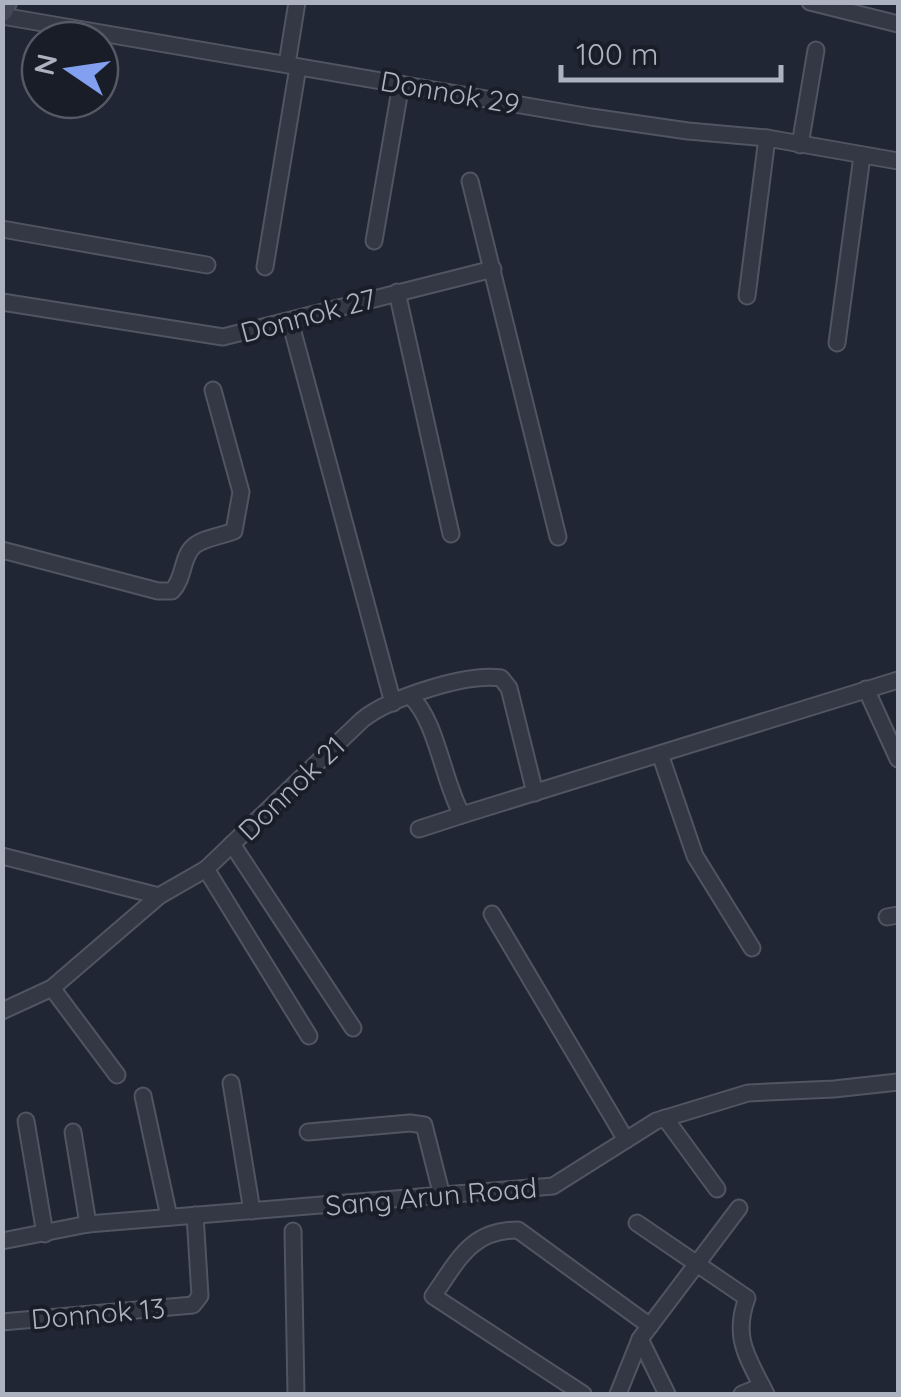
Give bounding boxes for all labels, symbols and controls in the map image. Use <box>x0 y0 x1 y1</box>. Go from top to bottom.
north arrow <box>20 20 120 120</box>
scale bar <box>561 20 781 82</box>
text: 100 m <box>576 35 658 73</box>
text: N <box>26 50 65 78</box>
street label: Donnok 29 <box>378 63 522 121</box>
street label: Donnok 27 <box>237 280 379 350</box>
street label: Donnok 21 <box>230 729 352 847</box>
street label: Sang Arun Road <box>324 1169 538 1223</box>
street label: Donnok 13 <box>30 1290 166 1336</box>

